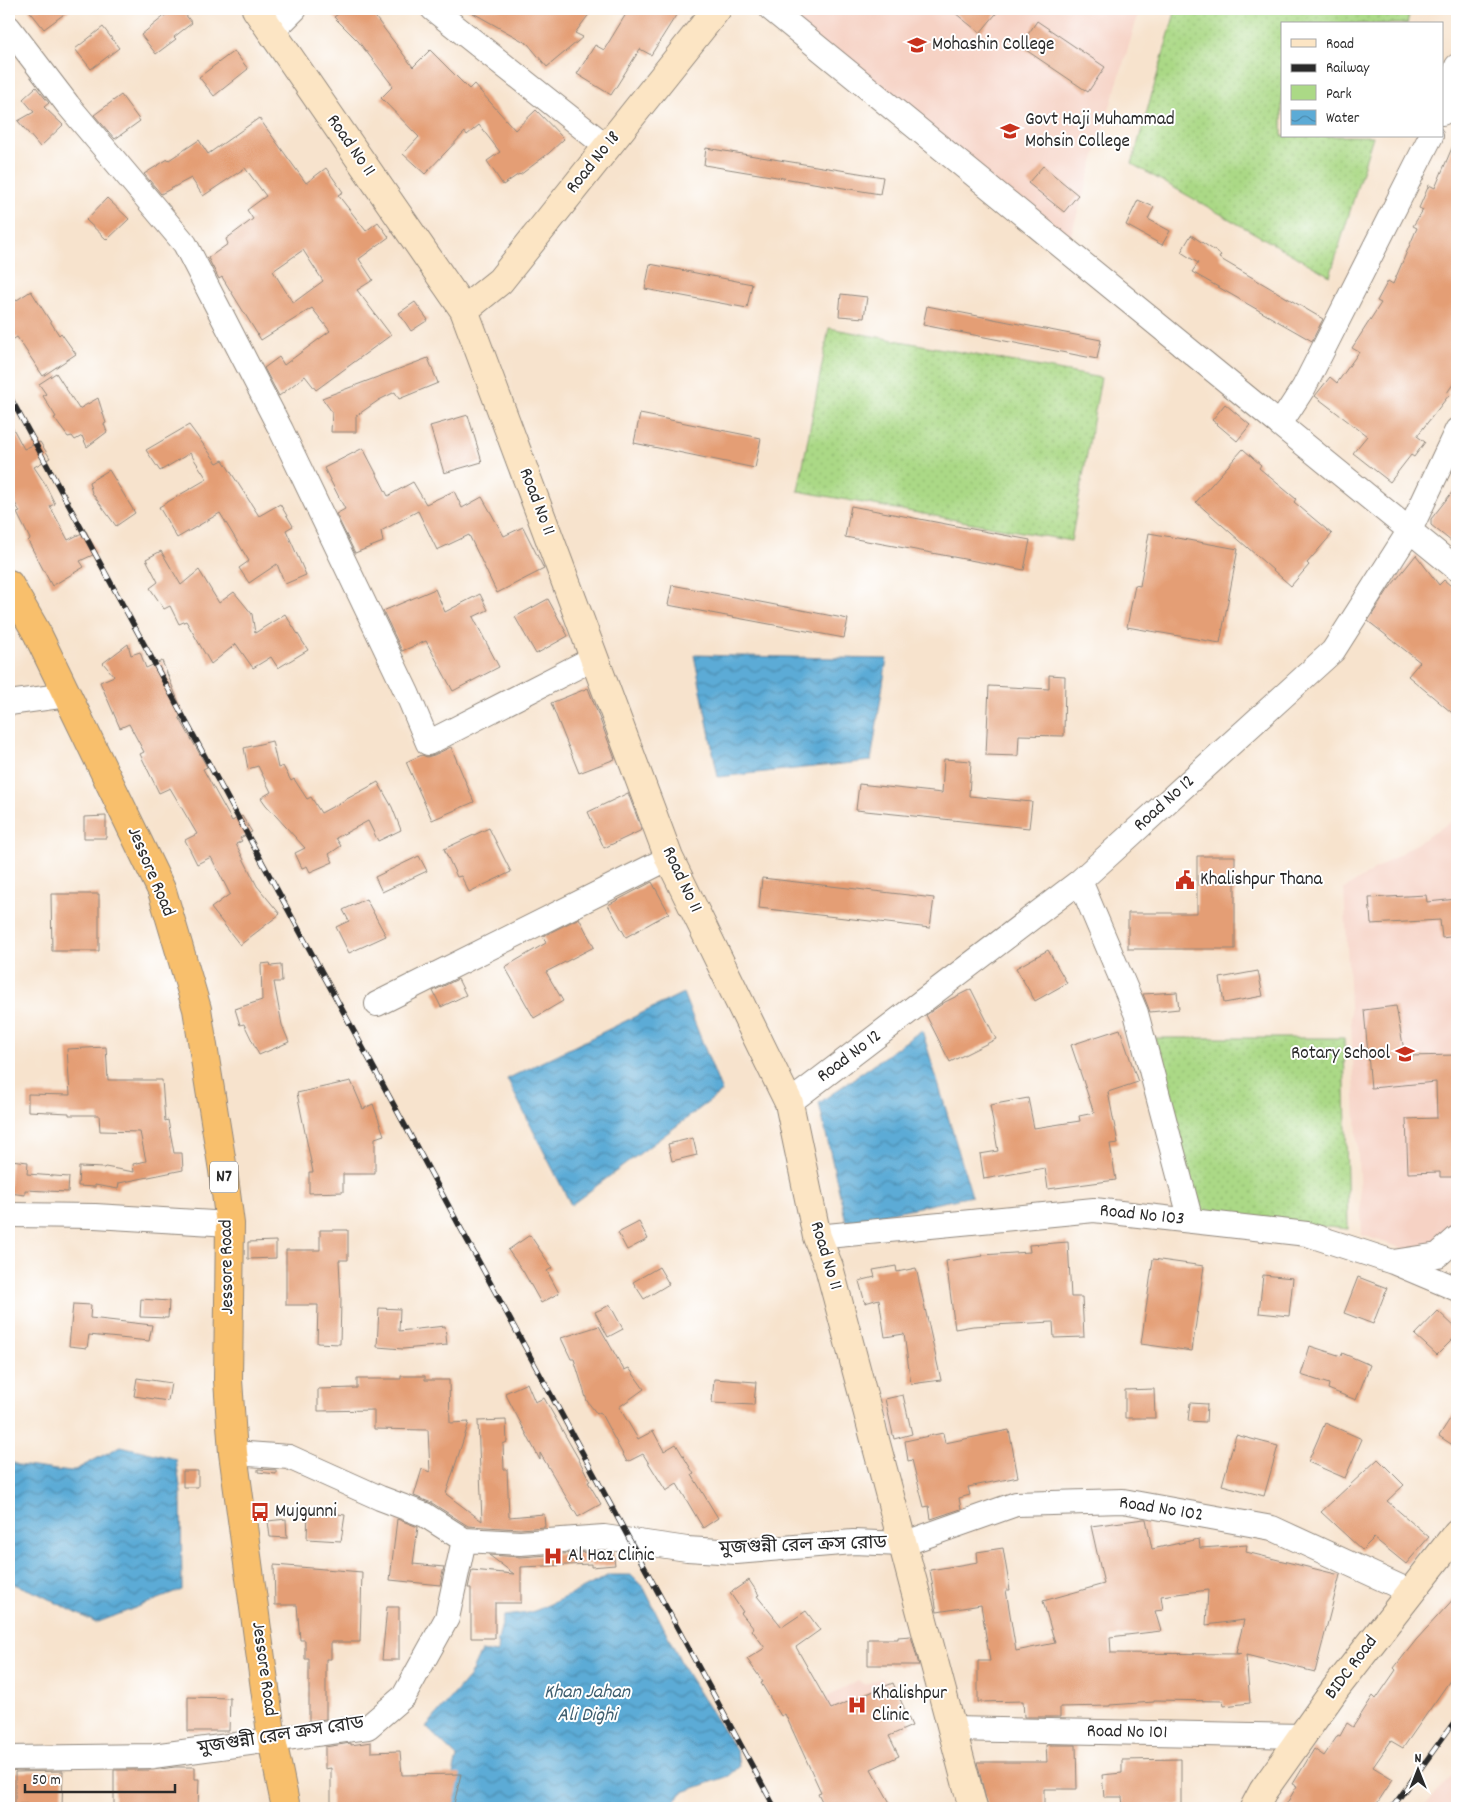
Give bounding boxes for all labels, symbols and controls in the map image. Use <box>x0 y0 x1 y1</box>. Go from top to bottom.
legend <box>1281 22 1444 138</box>
place label: Mohashin College <box>932 32 1054 59</box>
school or university icon: Mohashin College <box>906 34 928 56</box>
text: Road <box>1326 34 1354 56</box>
text: Railway <box>1326 58 1370 80</box>
text: Park <box>1326 84 1352 106</box>
place label: Govt Haji Muhammad Mohsin College <box>1025 107 1175 156</box>
text: Water <box>1326 108 1360 130</box>
street label: Road No 11 <box>319 109 381 183</box>
school or university icon: Govt Haji Muhammad Mohsin College <box>999 120 1021 142</box>
street label: Road No 18 <box>560 126 628 200</box>
street label: Road No 11 <box>511 464 561 540</box>
street label: Road No 12 <box>1128 769 1202 839</box>
street label: Jessore Road <box>119 823 181 921</box>
street label: Road No 11 <box>654 842 708 918</box>
place label: Khalishpur Thana <box>1200 867 1323 894</box>
public building icon: Khalishpur Thana <box>1174 869 1196 891</box>
street label: Road No 12 <box>812 1024 888 1090</box>
place label: Rotary School <box>1291 1041 1390 1068</box>
school or university icon: Rotary School <box>1394 1043 1416 1065</box>
road number: N7 <box>210 1162 238 1192</box>
street label: Road No 103 <box>1098 1198 1186 1234</box>
street label: Road No 11 <box>802 1218 848 1294</box>
street label: Jessore Road <box>214 1219 242 1315</box>
street label: Road No 102 <box>1117 1490 1205 1530</box>
place label: Mujgunni <box>275 1499 337 1526</box>
bus stop icon: Mujgunni <box>249 1501 271 1523</box>
street label: মুজগুন্নী রেল ক্রস রোড <box>717 1530 888 1563</box>
place label: Al Haz Clinic <box>568 1543 655 1570</box>
hospital icon: Al Haz Clinic <box>542 1545 564 1567</box>
street label: Jessore Road <box>243 1620 283 1718</box>
street label: BIDC Road <box>1319 1630 1385 1706</box>
water label: Khan Jahan Ali Dighi <box>544 1679 631 1730</box>
place label: Khalishpur Clinic <box>872 1681 947 1730</box>
hospital icon: Khalishpur Clinic <box>846 1694 868 1716</box>
street label: মুজগুন্নী রেল ক্রস রোড <box>195 1709 367 1764</box>
street label: Road No 101 <box>1086 1719 1168 1747</box>
north arrow <box>1394 1744 1444 1794</box>
text: N <box>1415 1749 1422 1769</box>
scale bar <box>25 1762 175 1794</box>
text: 50 m <box>32 1770 61 1792</box>

